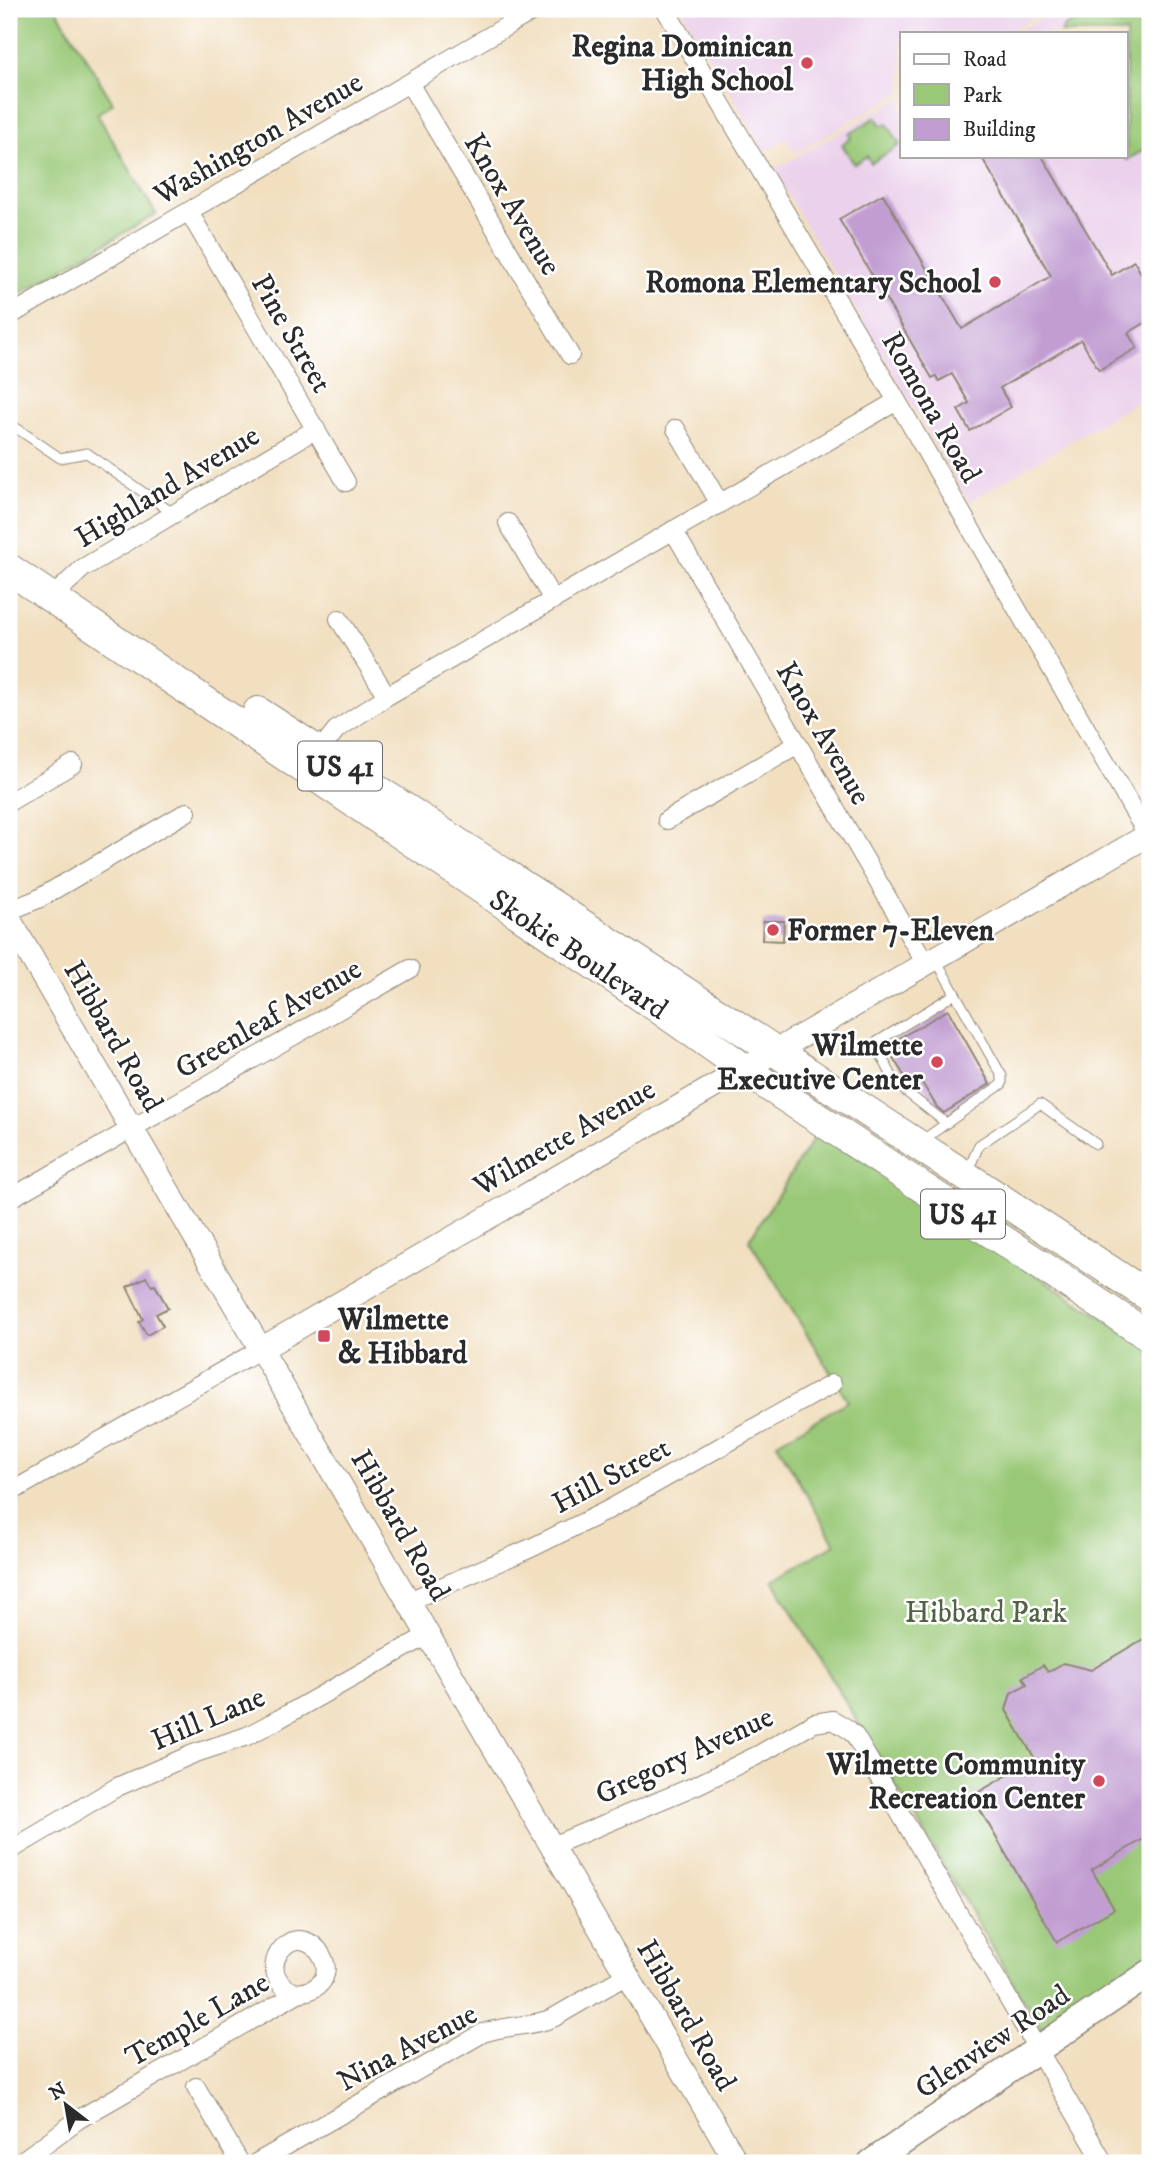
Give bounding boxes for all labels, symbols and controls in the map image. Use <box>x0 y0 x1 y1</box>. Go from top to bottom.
place label: Regina Dominican High School <box>572 29 794 100</box>
legend <box>900 32 1128 158</box>
text: Road <box>963 47 1007 73</box>
marker: Regina Dominican High School <box>799 55 815 71</box>
street label: Washington Avenue <box>147 65 370 215</box>
text: Park <box>963 83 1003 109</box>
text: Building <box>963 117 1036 143</box>
street label: Knox Avenue <box>455 127 568 282</box>
place label: Romona Elementary School <box>645 265 982 302</box>
street label: Pine Street <box>242 268 339 400</box>
marker: Romona Elementary School <box>987 274 1003 290</box>
street label: Romona Road <box>873 326 989 490</box>
street label: Highland Avenue <box>69 418 267 557</box>
street label: Knox Avenue <box>767 656 878 812</box>
road number: US 41 <box>298 742 382 790</box>
street label: Skokie Boulevard <box>482 882 675 1029</box>
place label: Former 7-Eleven <box>787 913 995 950</box>
marker: Former 7-Eleven <box>765 922 781 938</box>
street label: Greenleaf Avenue <box>169 951 369 1088</box>
street label: Hibbard Road <box>55 955 171 1119</box>
place label: Wilmette Executive Center <box>717 1028 924 1099</box>
marker: Wilmette Executive Center <box>929 1054 945 1070</box>
street label: Wilmette Avenue <box>466 1071 662 1206</box>
road number: US 41 <box>921 1190 1005 1238</box>
place label: Wilmette & Hibbard <box>337 1302 468 1373</box>
marker: Wilmette & Hibbard <box>316 1328 332 1344</box>
street label: Hill Street <box>546 1430 677 1523</box>
street label: Hibbard Road <box>342 1444 458 1608</box>
park label: Hibbard Park <box>905 1595 1067 1632</box>
street label: Hill Lane <box>146 1679 271 1760</box>
street label: Gregory Avenue <box>590 1699 779 1814</box>
place label: Wilmette Community Recreation Center <box>826 1747 1086 1818</box>
marker: Wilmette Community Recreation Center <box>1091 1773 1107 1789</box>
street label: Hibbard Road <box>628 1934 744 2098</box>
street label: Temple Lane <box>119 1964 276 2076</box>
street label: Glenview Road <box>908 1977 1077 2108</box>
street label: Nina Avenue <box>332 1996 484 2101</box>
north arrow <box>32 2070 102 2140</box>
text: N <box>45 2078 71 2106</box>

